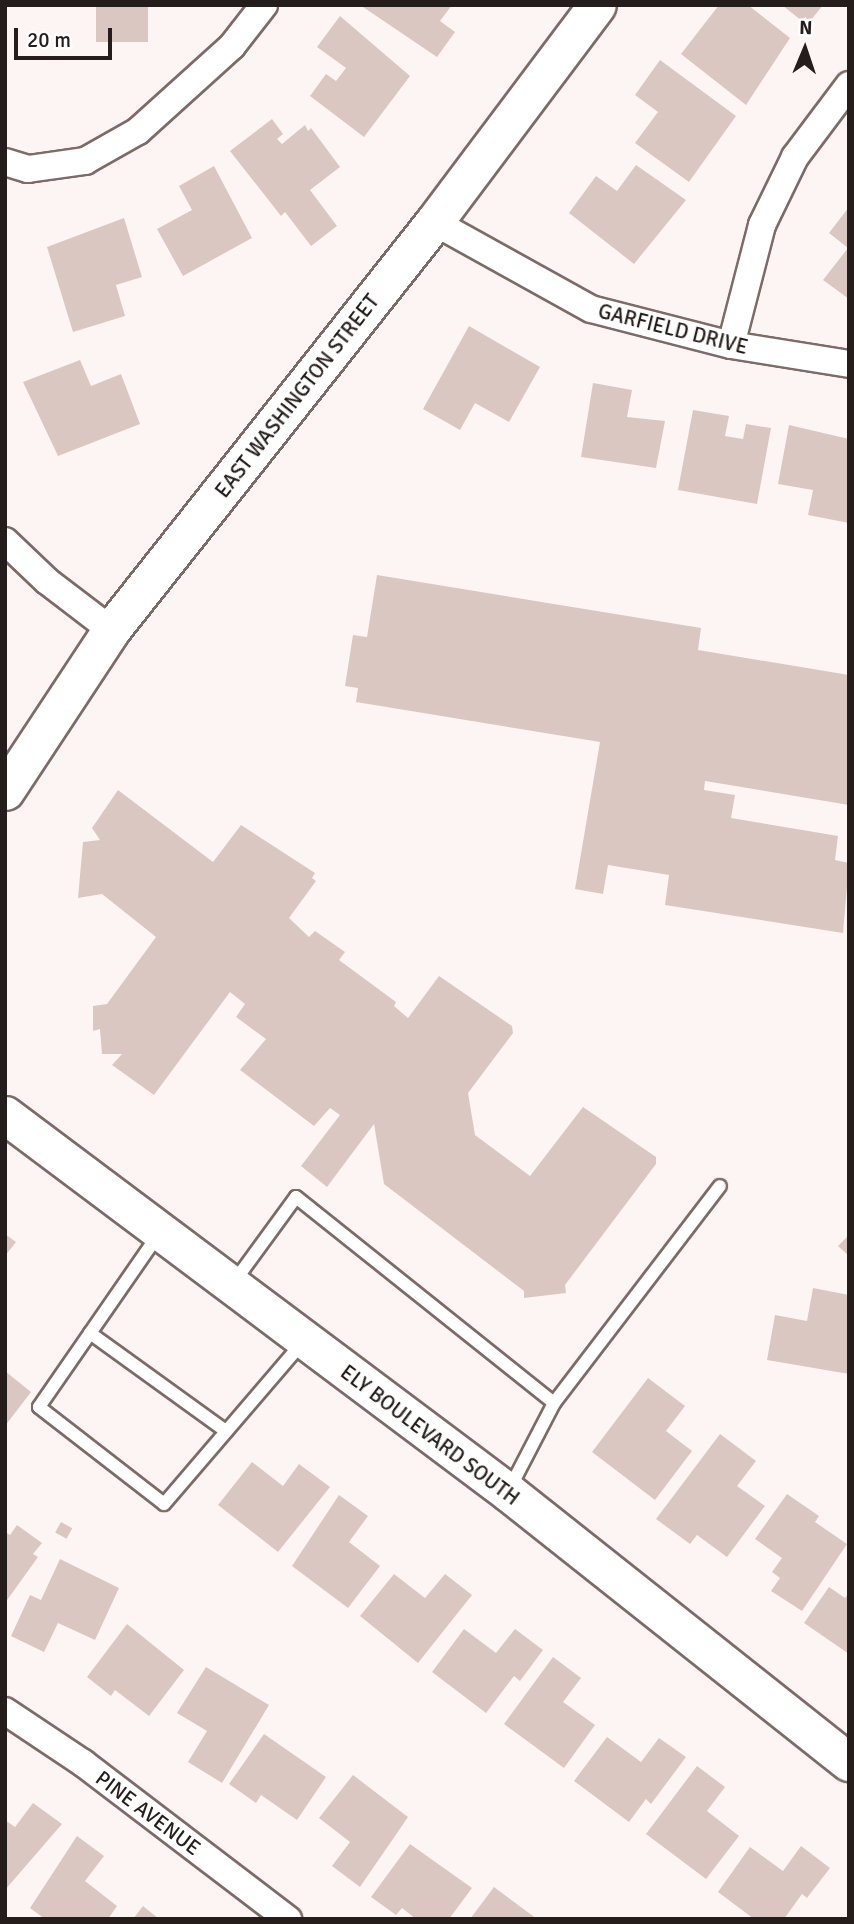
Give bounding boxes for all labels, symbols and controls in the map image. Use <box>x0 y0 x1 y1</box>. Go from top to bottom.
scale bar <box>18 14 116 58</box>
north arrow <box>770 14 840 84</box>
text: N <box>799 16 813 40</box>
text: 20 m <box>27 27 71 53</box>
street label: EAST WASHINGTON STREET <box>210 289 384 503</box>
street label: GARFIELD DRIVE <box>596 298 750 360</box>
street label: ELY BOULEVARD SOUTH <box>336 1359 524 1511</box>
street label: PINE AVENUE <box>91 1765 205 1861</box>

